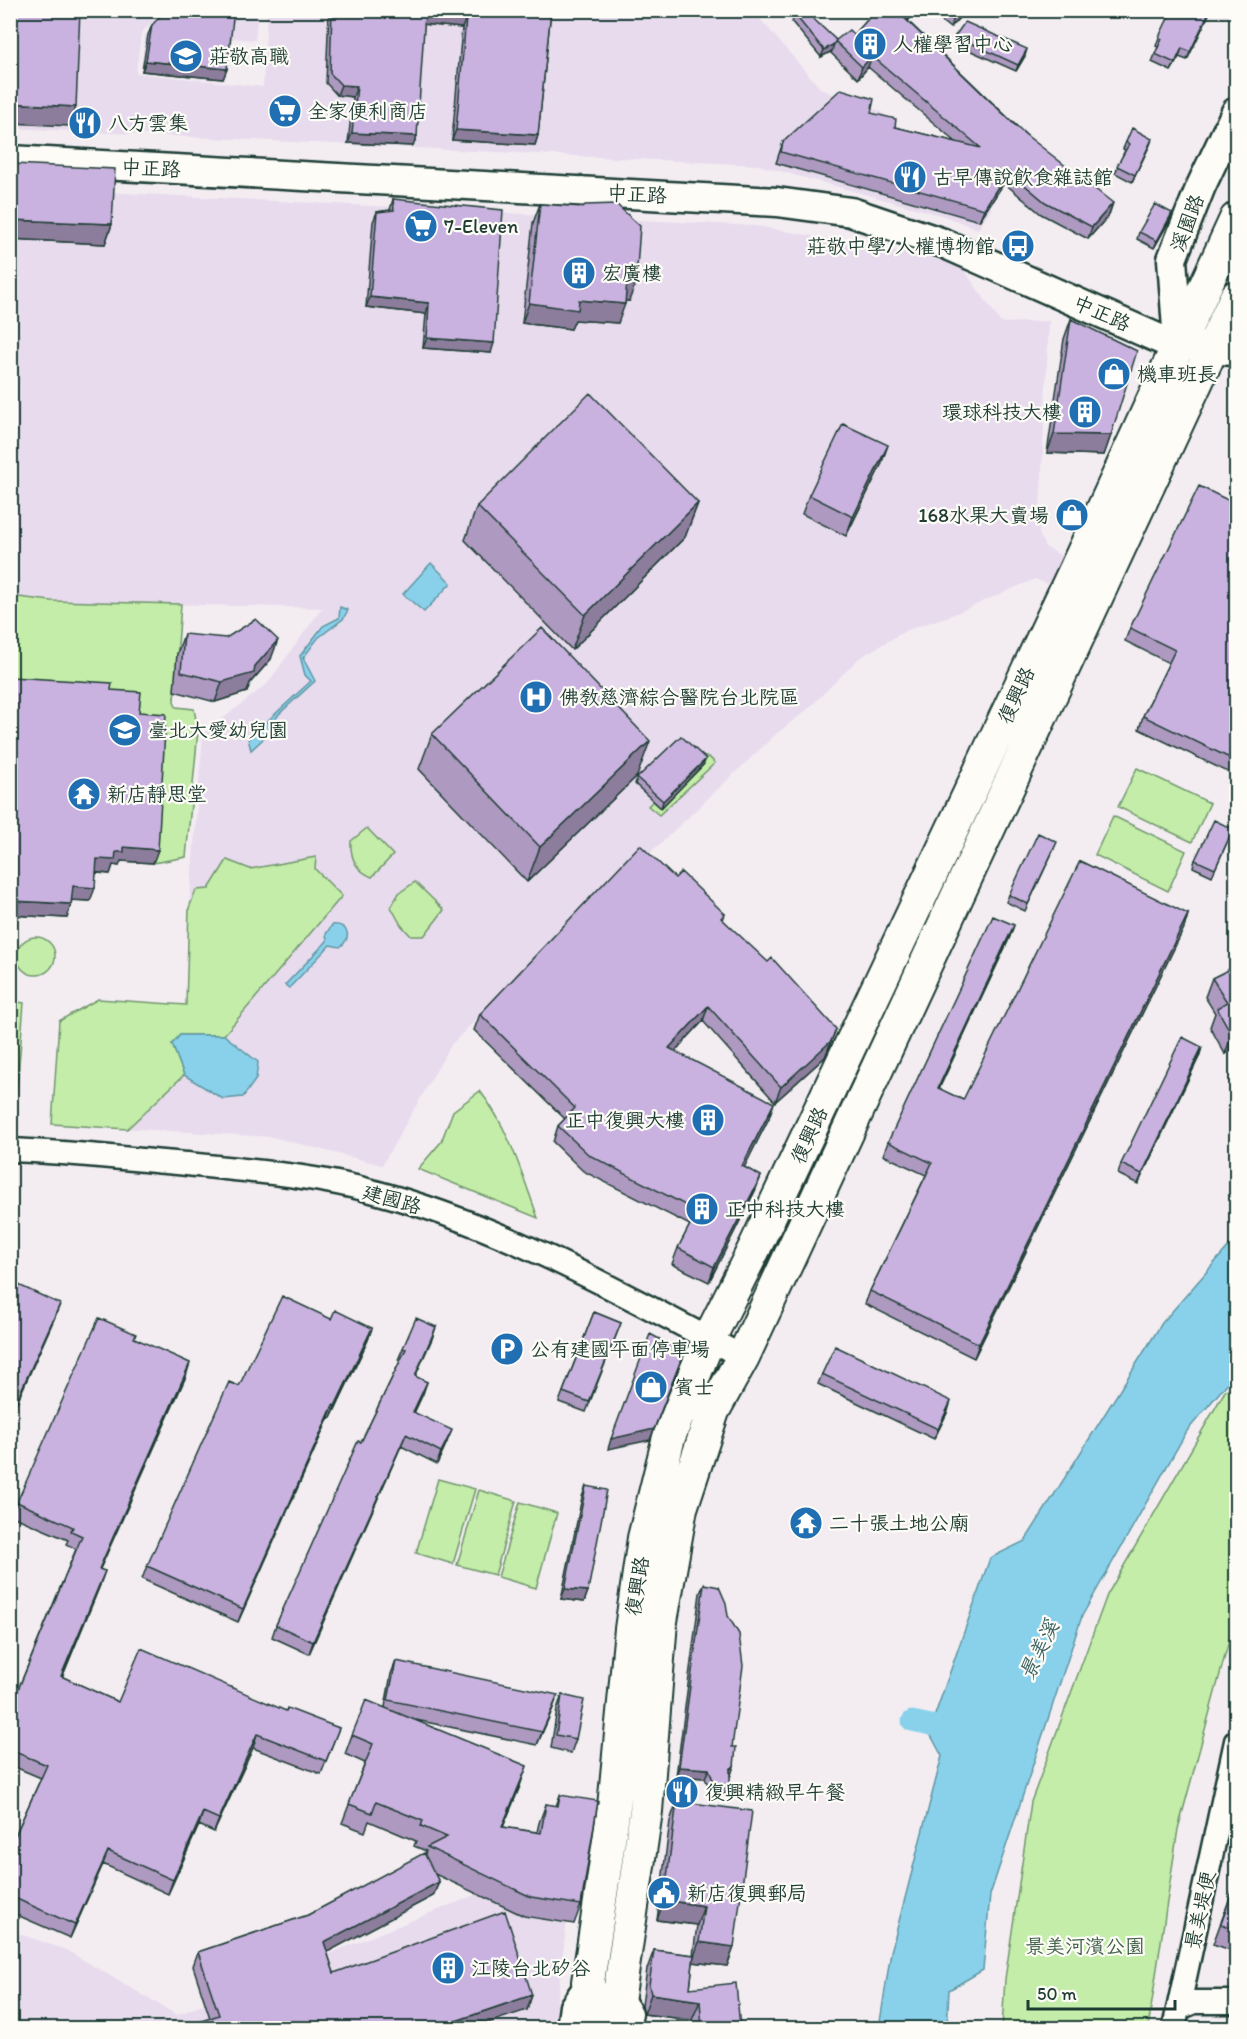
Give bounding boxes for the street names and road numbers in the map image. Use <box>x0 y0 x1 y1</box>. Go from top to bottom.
street label: 中正路 <box>120 154 183 182</box>
street label: 中正路 <box>606 180 669 208</box>
street label: 溪園路 <box>1165 190 1209 255</box>
street label: 中正路 <box>1070 290 1135 337</box>
street label: 復興路 <box>992 662 1040 727</box>
street label: 復興路 <box>785 1102 833 1167</box>
street label: 建國路 <box>360 1179 425 1219</box>
street label: 復興路 <box>620 1554 654 1618</box>
street label: 景美堤便 <box>1180 1868 1220 1952</box>

